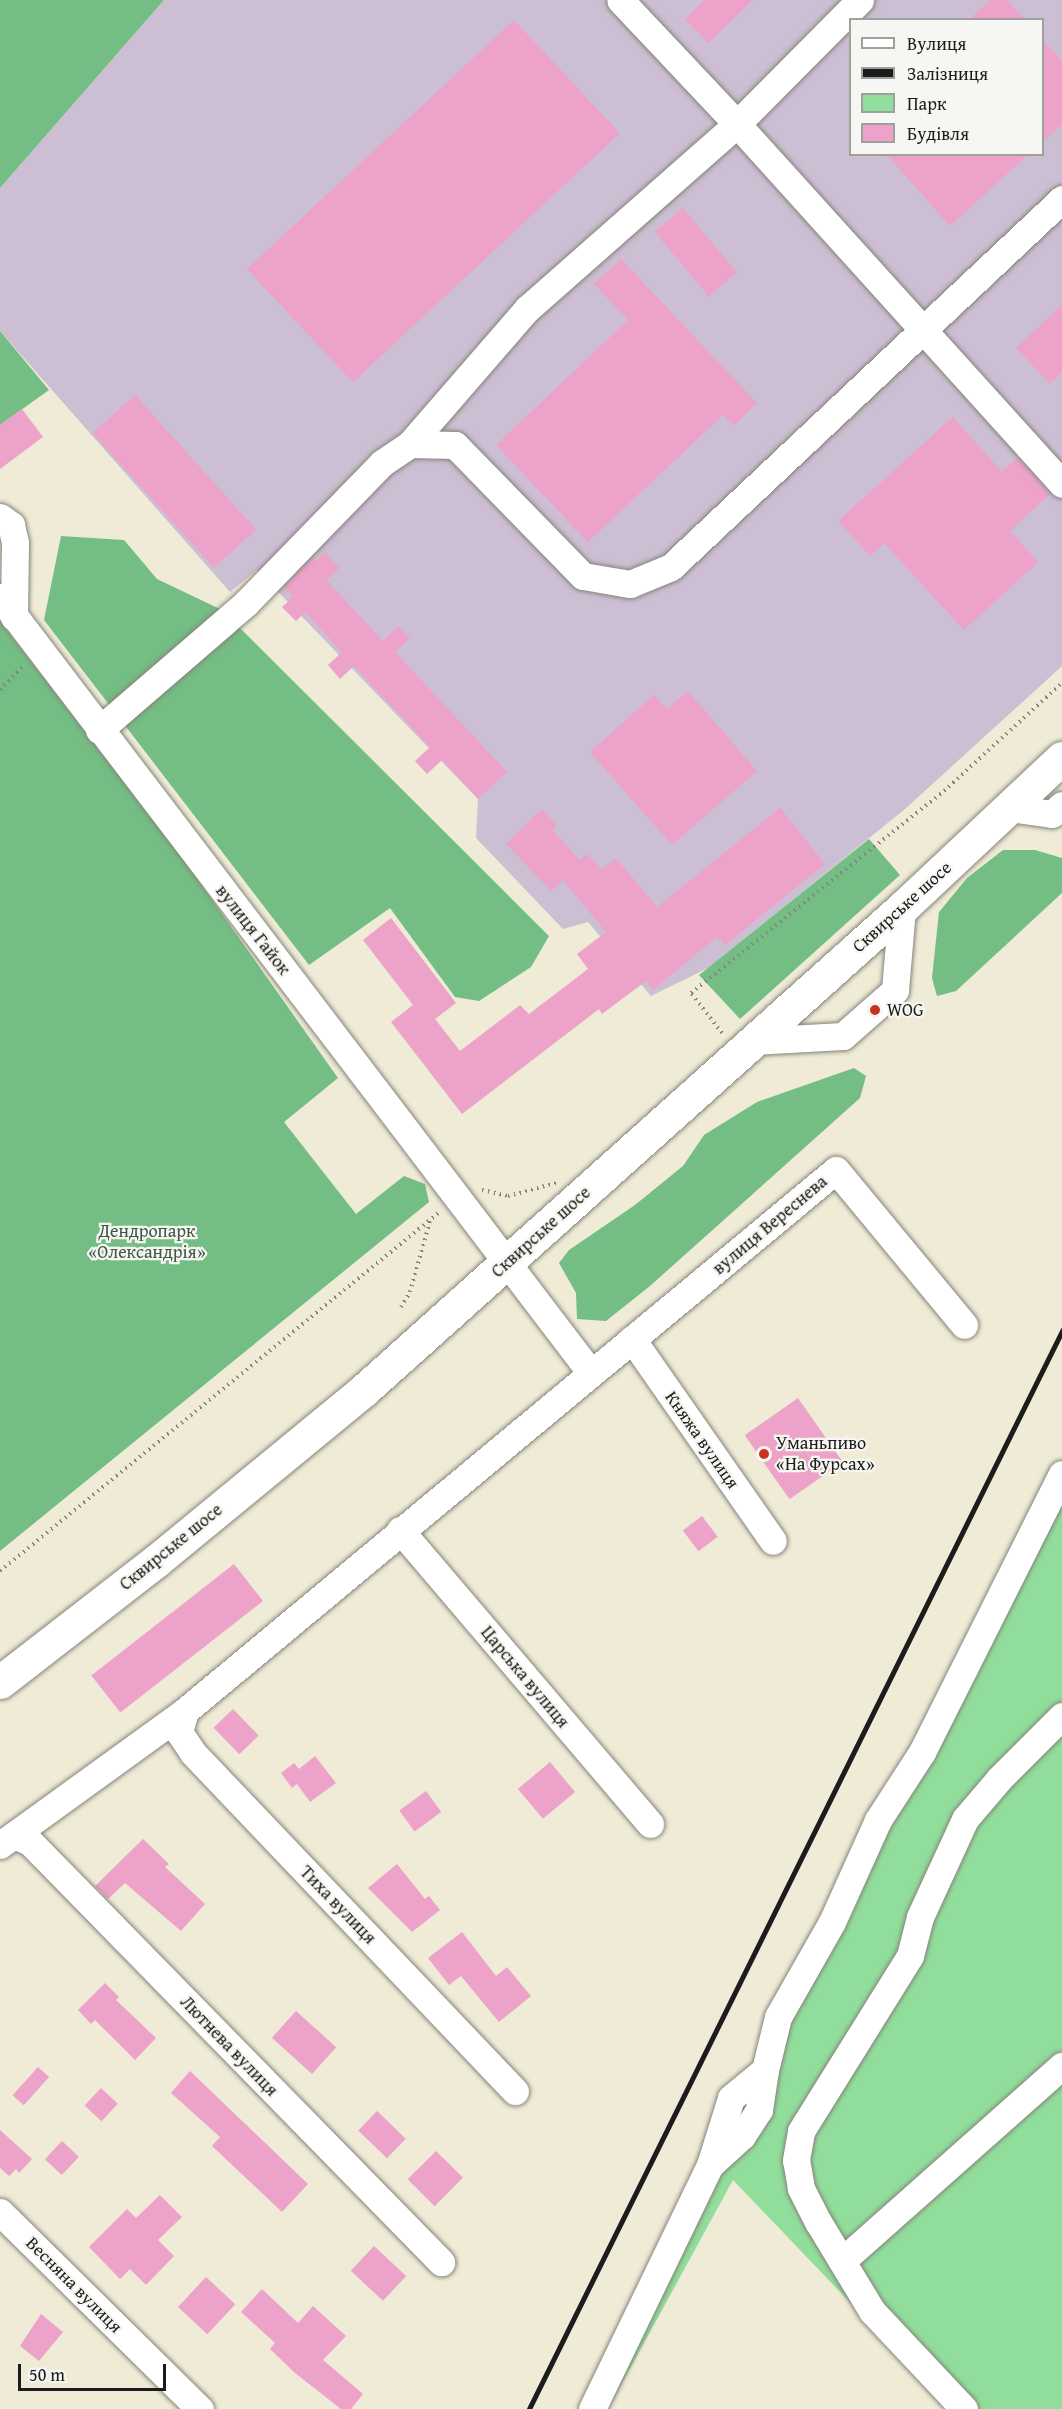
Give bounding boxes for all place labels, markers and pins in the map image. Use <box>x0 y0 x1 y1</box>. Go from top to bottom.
place label: WOG <box>887 999 923 1021</box>
marker: WOG <box>868 1003 882 1017</box>
place label: Уманьпиво «На Фурсах» <box>776 1433 875 1476</box>
marker: Уманьпиво «На Фурсах» <box>757 1447 771 1461</box>

